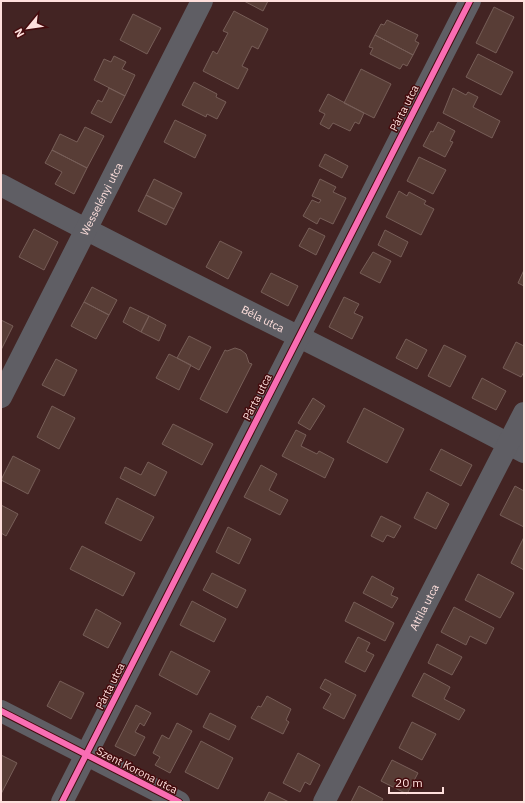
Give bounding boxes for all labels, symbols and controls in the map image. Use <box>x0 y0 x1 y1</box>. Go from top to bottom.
north arrow <box>8 8 48 48</box>
text: N <box>11 26 27 40</box>
street label: Párta utca <box>386 82 422 134</box>
street label: Wesselényi utca <box>77 160 126 238</box>
street label: Béla utca <box>239 302 287 335</box>
street label: Párta utca <box>239 371 275 423</box>
street label: Attila utca <box>406 582 442 633</box>
street label: Párta utca <box>92 660 128 712</box>
street label: Szent Korona utca <box>94 743 180 797</box>
scale bar <box>389 769 443 795</box>
text: 20 m <box>395 775 423 790</box>

